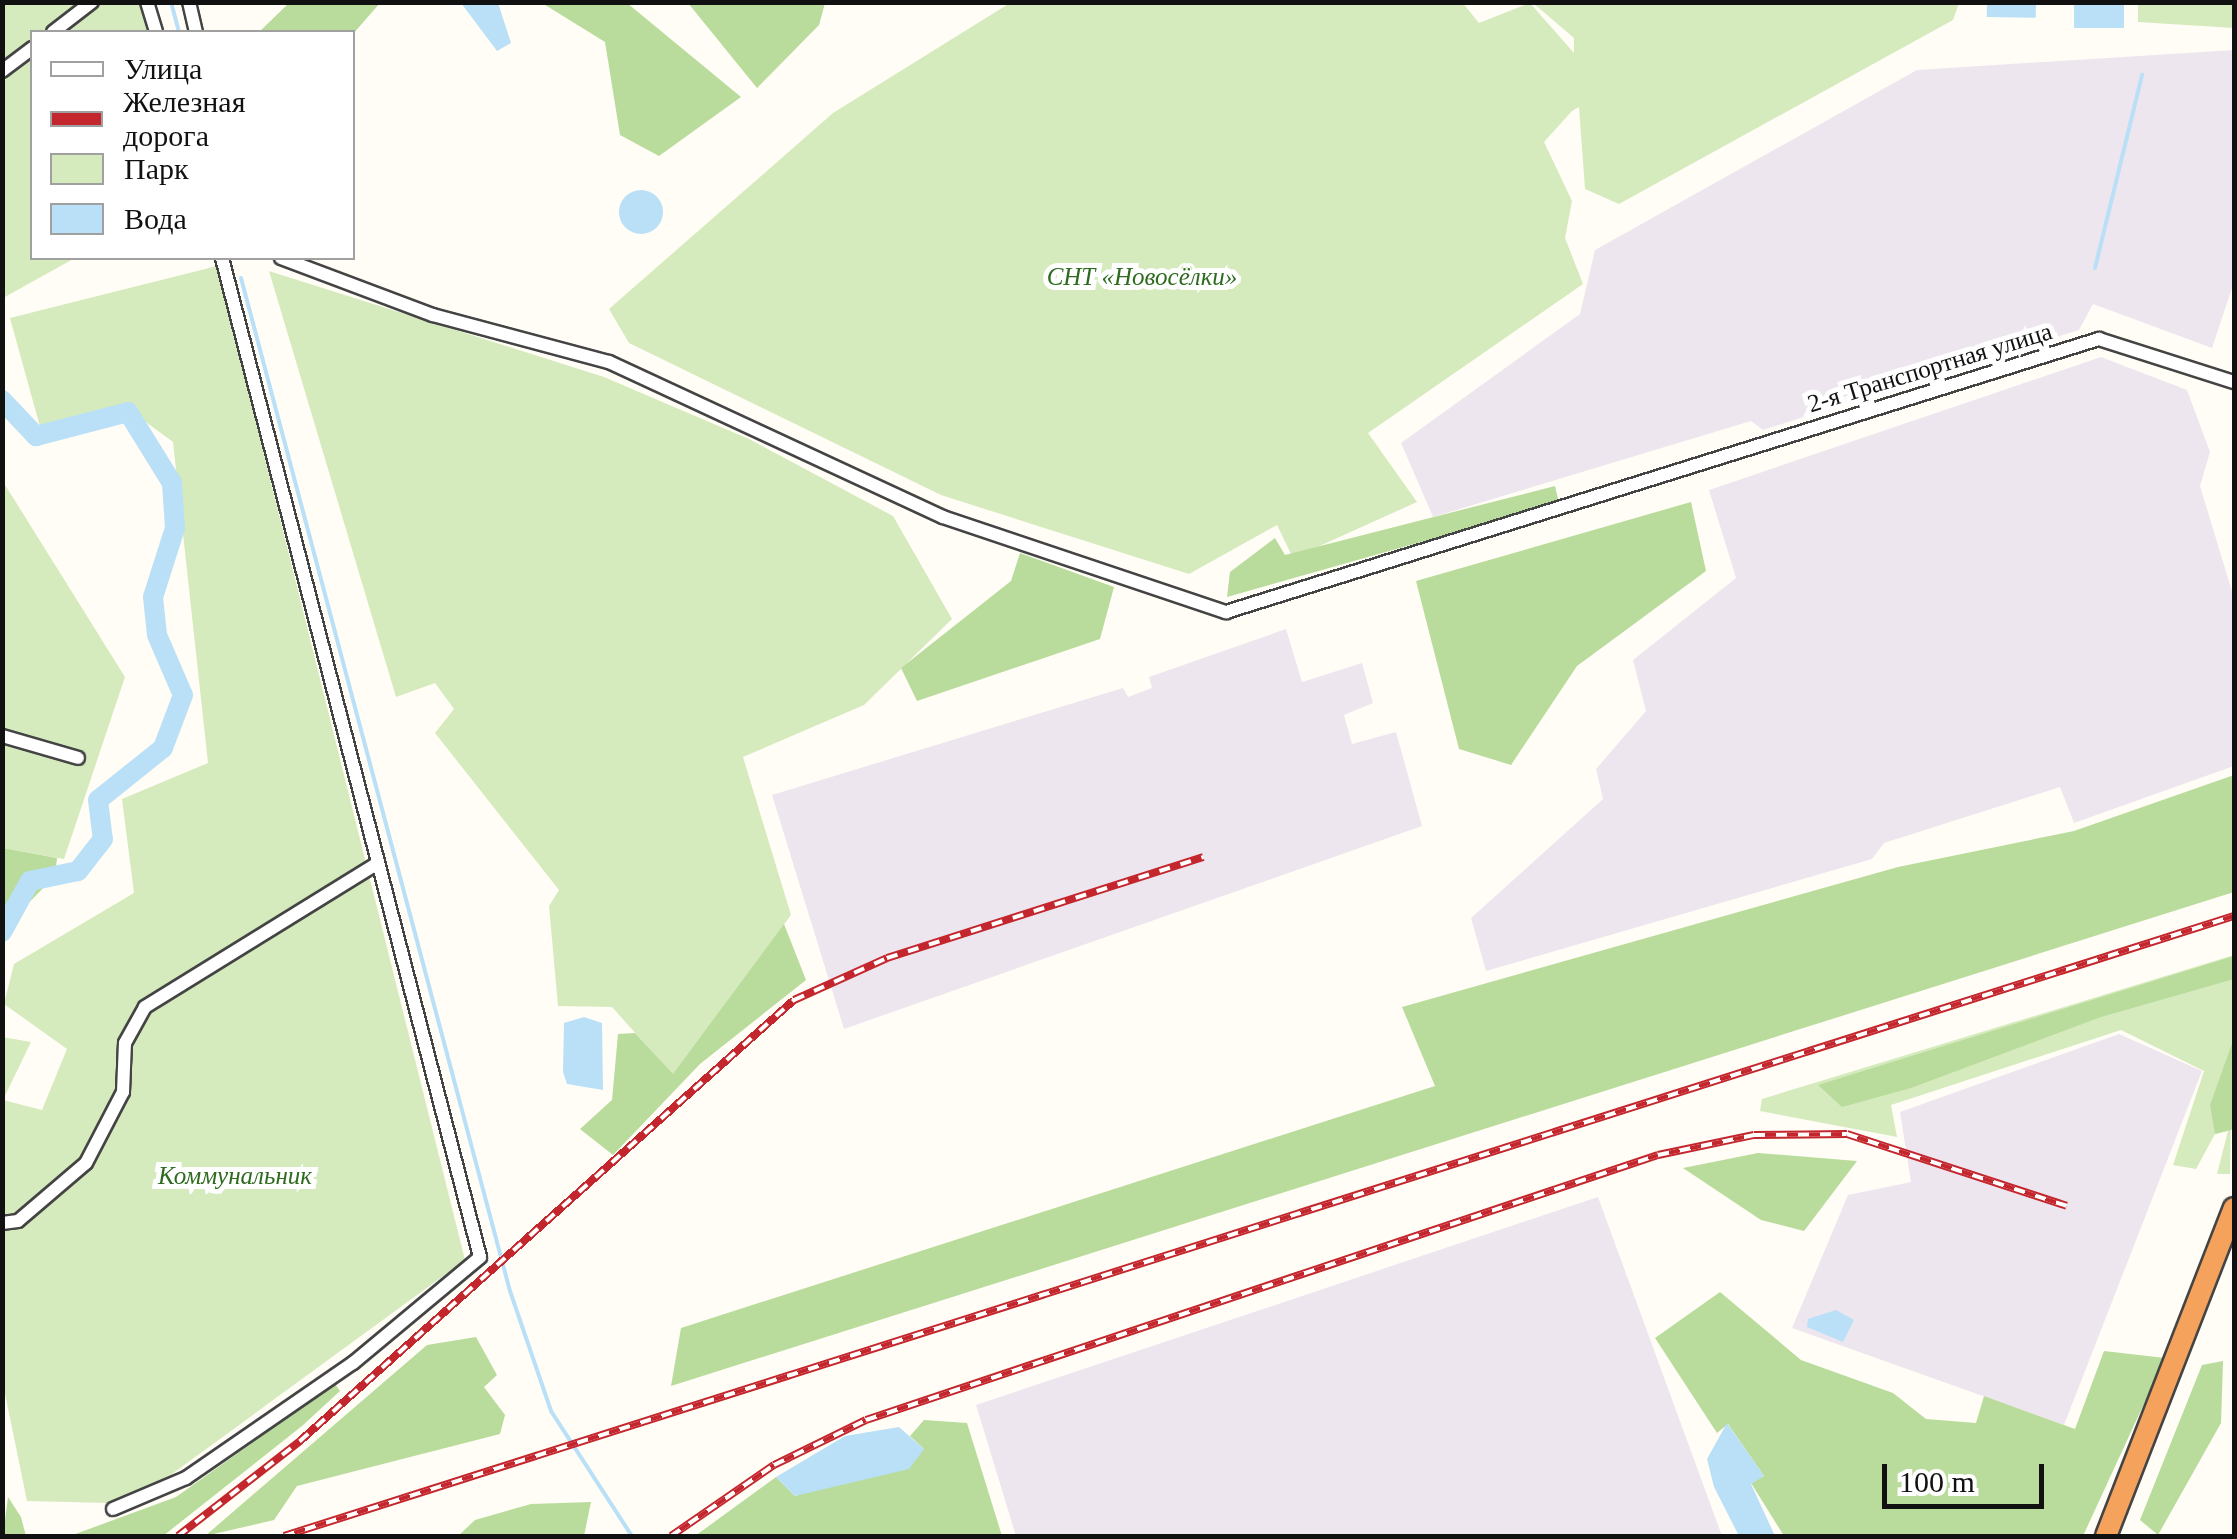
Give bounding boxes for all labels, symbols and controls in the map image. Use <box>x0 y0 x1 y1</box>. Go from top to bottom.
legend <box>30 30 355 260</box>
text: Улица <box>124 52 202 85</box>
text: Железная дорога <box>123 85 245 152</box>
text: Парк <box>124 152 189 185</box>
text: Вода <box>124 202 187 235</box>
park label: СНТ «Новосёлки» <box>1047 262 1237 292</box>
street label: 2-я Транспортная улица <box>1804 317 2056 419</box>
park label: Коммунальник <box>158 1161 312 1191</box>
scale bar <box>1887 1444 2050 1506</box>
text: 100 m <box>1899 1465 1975 1498</box>

